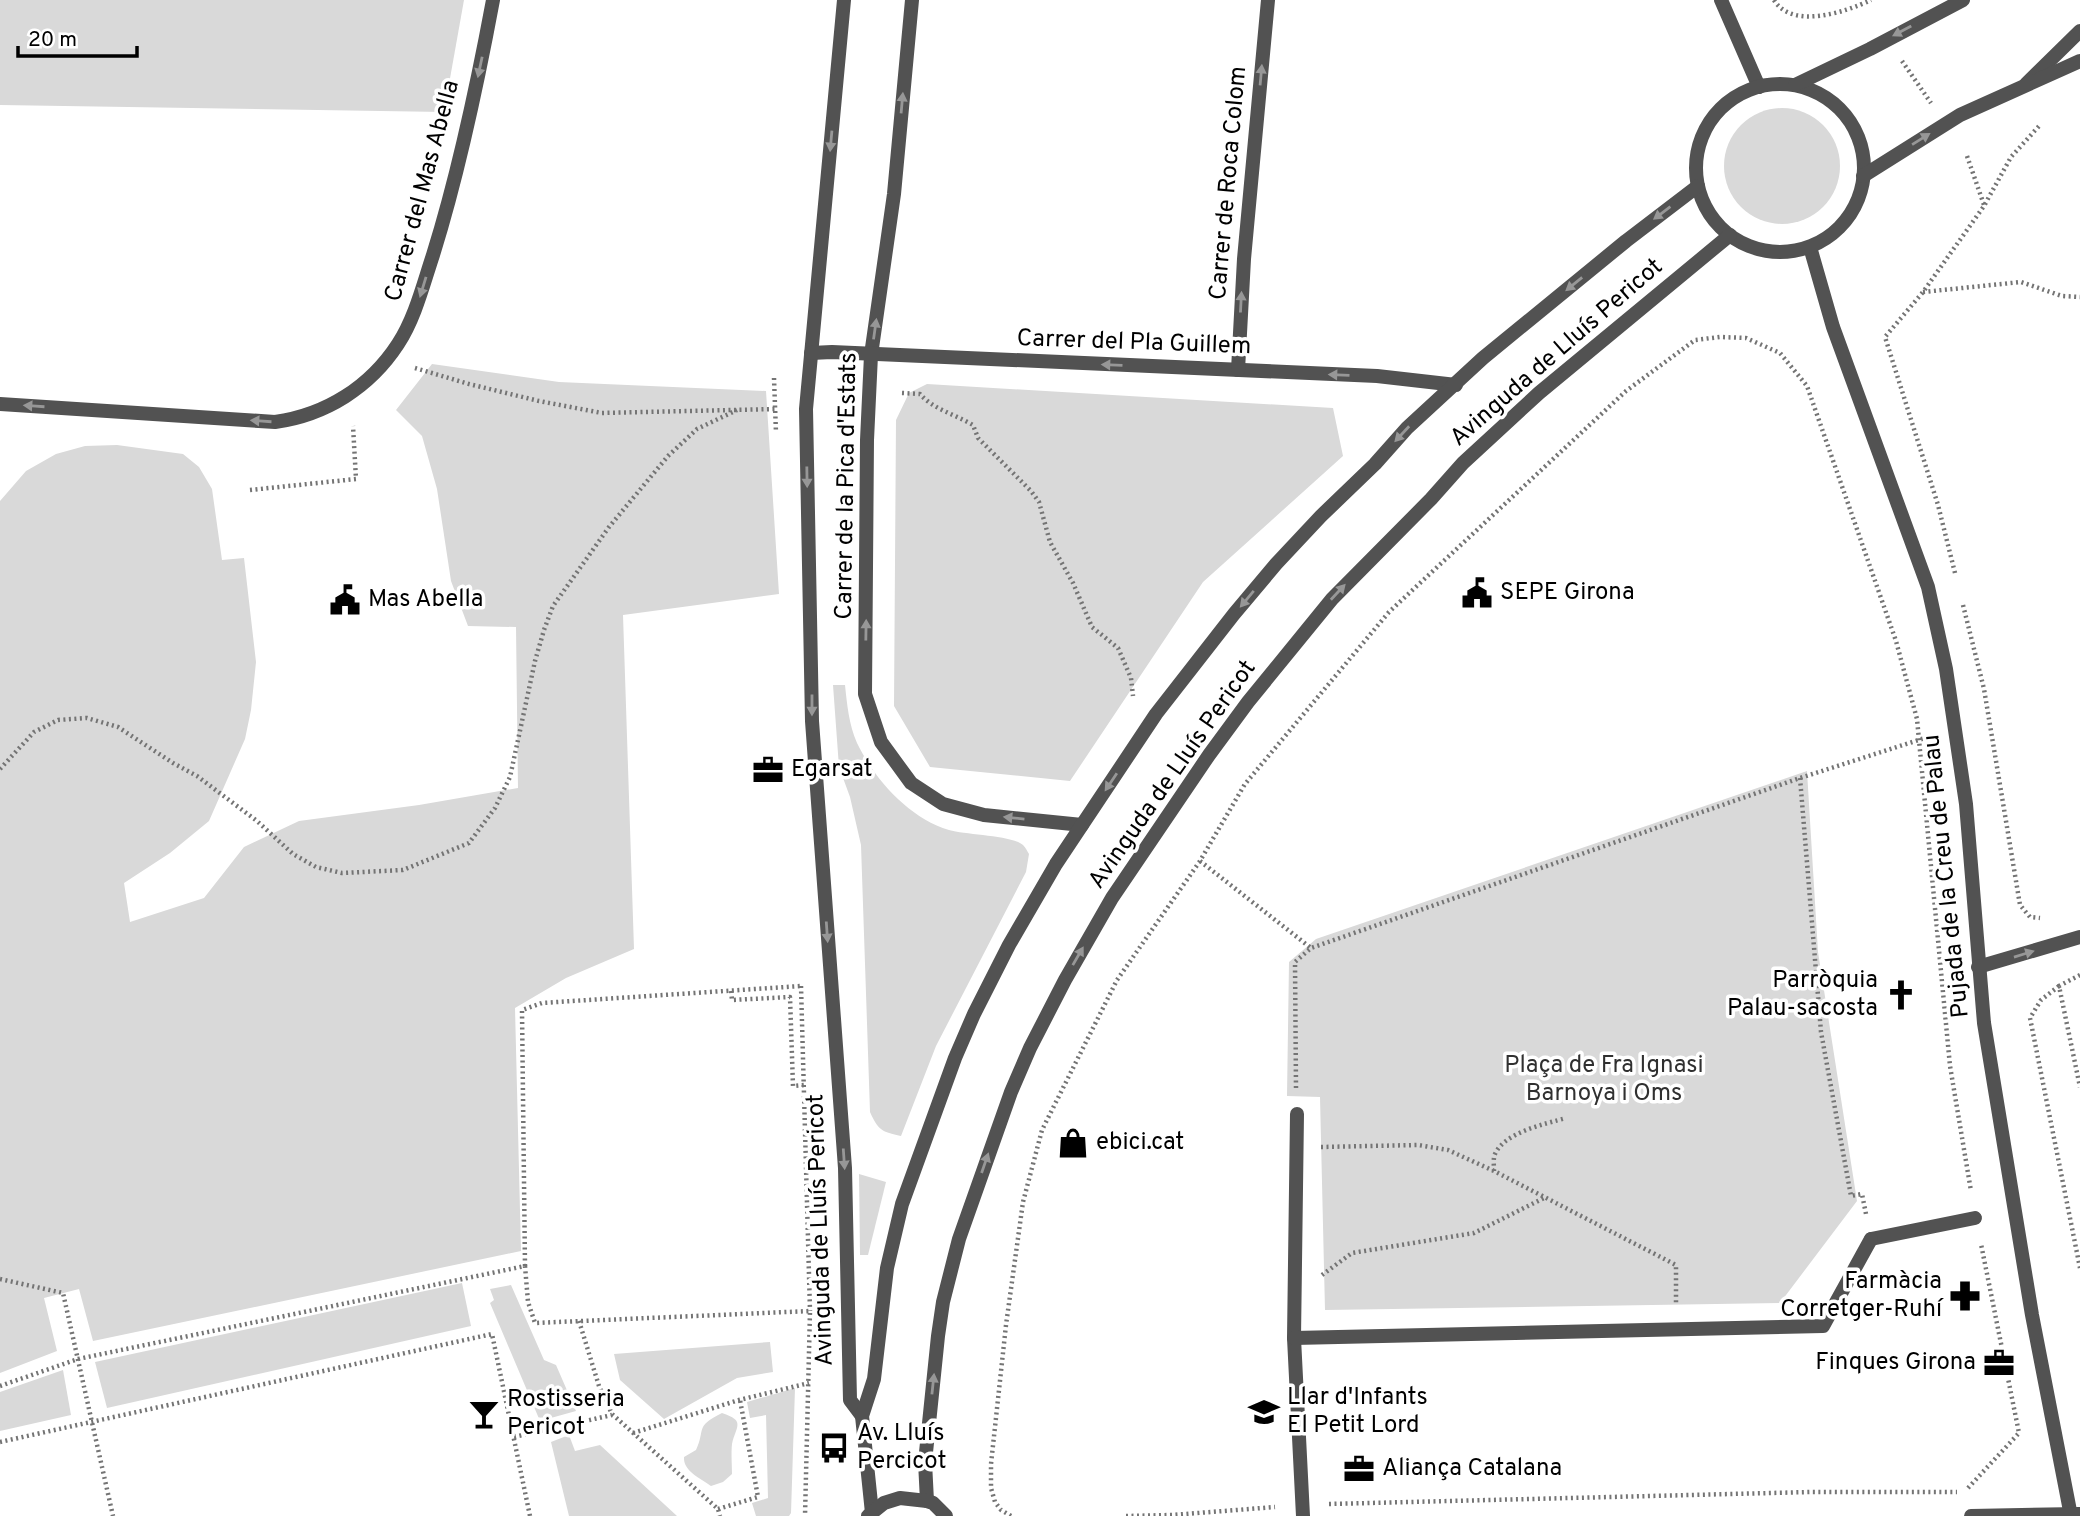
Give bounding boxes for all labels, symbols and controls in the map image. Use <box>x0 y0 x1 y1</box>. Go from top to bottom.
scale bar <box>18 14 136 58</box>
one-way arrow <box>1892 25 1912 37</box>
text: 20 m <box>28 27 77 54</box>
one-way arrow <box>474 56 485 78</box>
one-way arrow <box>1256 64 1267 86</box>
street label: Carrer de Roca Colom <box>1204 65 1254 301</box>
street label: Carrer del Mas Abella <box>379 77 467 305</box>
one-way arrow <box>897 92 908 114</box>
one-way arrow <box>825 130 836 152</box>
one-way arrow <box>1911 133 1930 146</box>
one-way arrow <box>1653 206 1671 220</box>
street label: Avinguda de Lluís Pericot <box>1444 252 1670 454</box>
one-way arrow <box>1565 276 1582 291</box>
one-way arrow <box>417 277 427 298</box>
one-way arrow <box>1236 291 1247 313</box>
one-way arrow <box>869 318 880 340</box>
street label: Carrer del Pla Guillem <box>1016 324 1252 362</box>
street label: Carrer de la Pica d'Estats <box>830 352 864 620</box>
one-way arrow <box>1100 359 1122 370</box>
one-way arrow <box>1328 369 1350 380</box>
one-way arrow <box>22 400 44 411</box>
one-way arrow <box>249 415 271 426</box>
one-way arrow <box>1395 425 1411 442</box>
one-way arrow <box>802 467 813 489</box>
public building icon: SEPE Girona <box>1460 576 1494 610</box>
place label: SEPE Girona <box>1500 578 1635 608</box>
public building icon: Mas Abella <box>328 583 362 617</box>
one-way arrow <box>1330 584 1347 601</box>
place label: Mas Abella <box>368 585 483 615</box>
one-way arrow <box>1240 591 1255 608</box>
one-way arrow <box>860 619 872 641</box>
street label: Avinguda de Lluís Pericot <box>1083 655 1263 895</box>
one-way arrow <box>806 694 818 716</box>
street label: Pujada de la Creu de Palau <box>1917 733 1977 1019</box>
office icon: Egarsat <box>751 753 785 787</box>
place label: Egarsat <box>791 755 873 785</box>
one-way arrow <box>1105 772 1118 791</box>
one-way arrow <box>1003 812 1025 823</box>
one-way arrow <box>822 921 833 943</box>
one-way arrow <box>1072 947 1084 966</box>
one-way arrow <box>2013 948 2034 958</box>
place label: Parròquia Palau-sacosta <box>1727 966 1878 1024</box>
church icon: Parròquia Palau-sacosta <box>1884 978 1918 1012</box>
park label: Plaça de Fra Ignasi Barnoya i Oms <box>1504 1051 1704 1109</box>
street label: Avinguda de Lluís Pericot <box>801 1093 841 1367</box>
shop icon: ebici.cat <box>1056 1126 1090 1160</box>
place label: ebici.cat <box>1096 1128 1184 1158</box>
one-way arrow <box>839 1148 850 1170</box>
one-way arrow <box>980 1153 991 1174</box>
place label: Farmàcia Corretger-Ruhí <box>1780 1267 1944 1325</box>
pharmacy icon: Farmàcia Corretger-Ruhí <box>1948 1279 1982 1313</box>
office icon: Finques Girona <box>1982 1346 2016 1380</box>
place label: Finques Girona <box>1815 1348 1976 1378</box>
one-way arrow <box>928 1373 939 1395</box>
place label: Llar d'Infants El Petit Lord <box>1287 1383 1428 1441</box>
place label: Rostisseria Pericot <box>507 1385 625 1443</box>
school or university icon: Llar d'Infants El Petit Lord <box>1247 1395 1281 1429</box>
bar icon: Rostisseria Pericot <box>467 1397 501 1431</box>
place label: Av. Lluís Percicot <box>857 1419 947 1477</box>
bus stop icon: Av. Lluís Percicot <box>817 1431 851 1465</box>
office icon: Aliança Catalana <box>1342 1452 1376 1486</box>
place label: Aliança Catalana <box>1382 1454 1562 1484</box>

